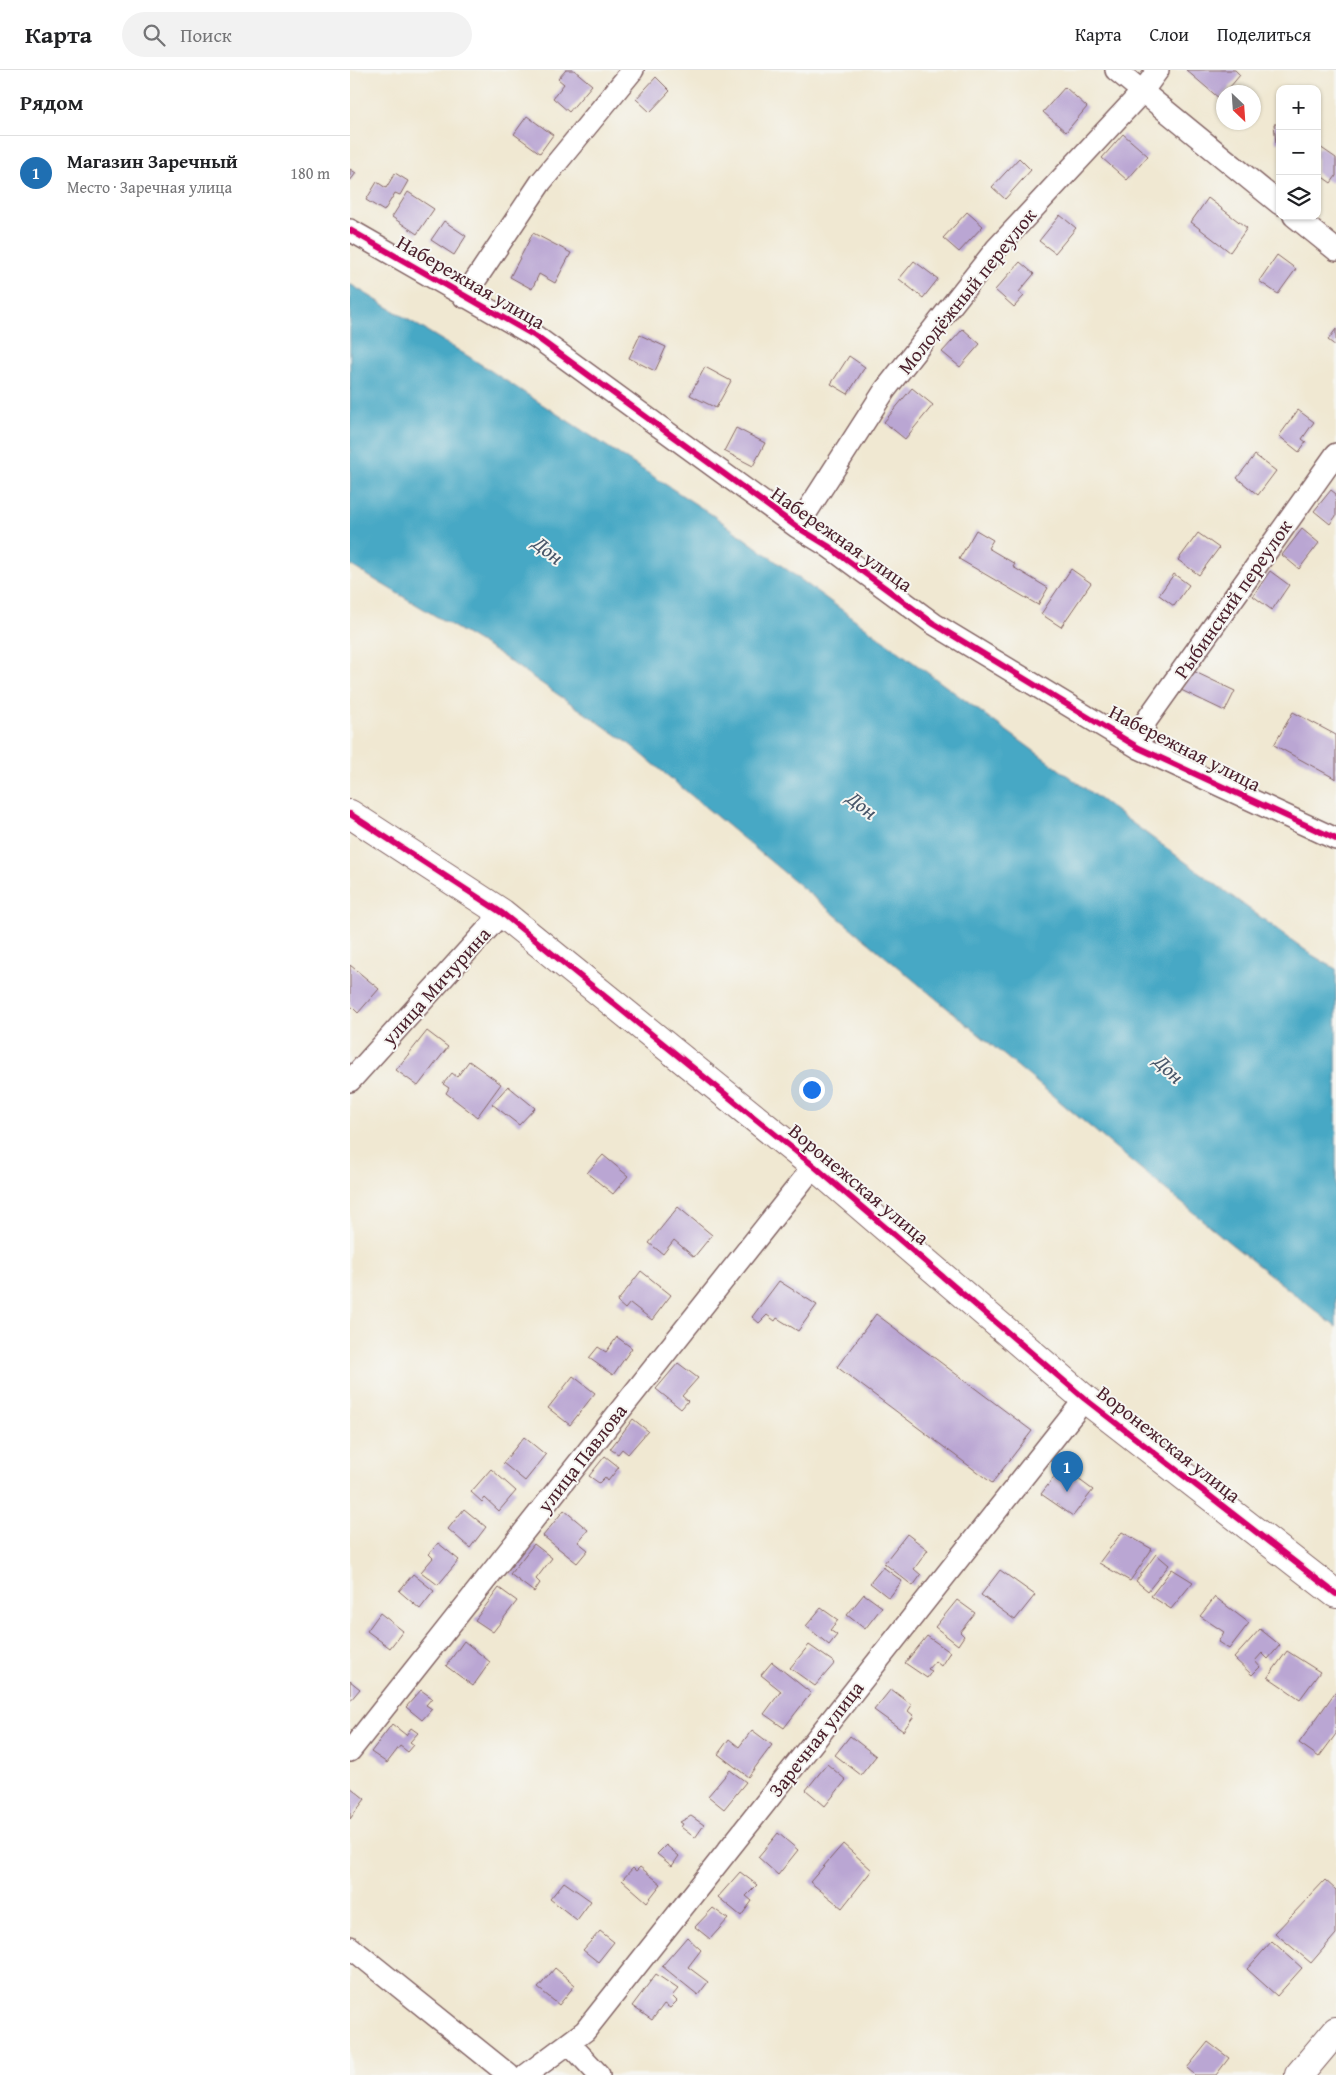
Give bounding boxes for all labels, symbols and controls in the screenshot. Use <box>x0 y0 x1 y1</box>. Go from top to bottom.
search box <box>122 12 472 57</box>
text: Карта <box>25 17 92 52</box>
icon: search <box>140 21 168 49</box>
text: Поиск <box>180 21 232 49</box>
text: Карта <box>1075 21 1122 48</box>
text: Слои <box>1150 21 1189 48</box>
text: Поделиться <box>1217 21 1311 48</box>
north arrow <box>1216 85 1261 130</box>
map controls <box>1276 85 1321 220</box>
button: + <box>1276 85 1321 130</box>
text: Рядом <box>20 87 83 118</box>
button: − <box>1276 130 1321 175</box>
text: Магазин Заречный <box>67 147 238 175</box>
text: 1 <box>32 161 40 185</box>
text: 180 m <box>290 161 330 185</box>
text: Место · Заречная улица <box>67 175 232 199</box>
button: layers <box>1276 175 1321 220</box>
street label: Молодёжный переулок <box>890 201 1043 380</box>
street label: Набережная улица <box>392 227 551 336</box>
street label: Набережная улица <box>766 479 919 599</box>
street label: Рыбинский переулок <box>1167 513 1299 684</box>
water label: Дон <box>525 527 571 572</box>
street label: Набережная улица <box>1104 697 1267 799</box>
water label: Дон <box>839 782 885 827</box>
street label: улица Мичурина <box>374 920 497 1052</box>
water label: Дон <box>1146 1046 1192 1091</box>
your location <box>799 1077 825 1103</box>
street label: Воронежская улица <box>783 1116 936 1251</box>
street label: Воронежская улица <box>1091 1378 1248 1509</box>
street label: улица Павлова <box>529 1397 634 1519</box>
pin: 1 <box>1051 1451 1083 1492</box>
street label: Заречная улица <box>761 1674 871 1803</box>

